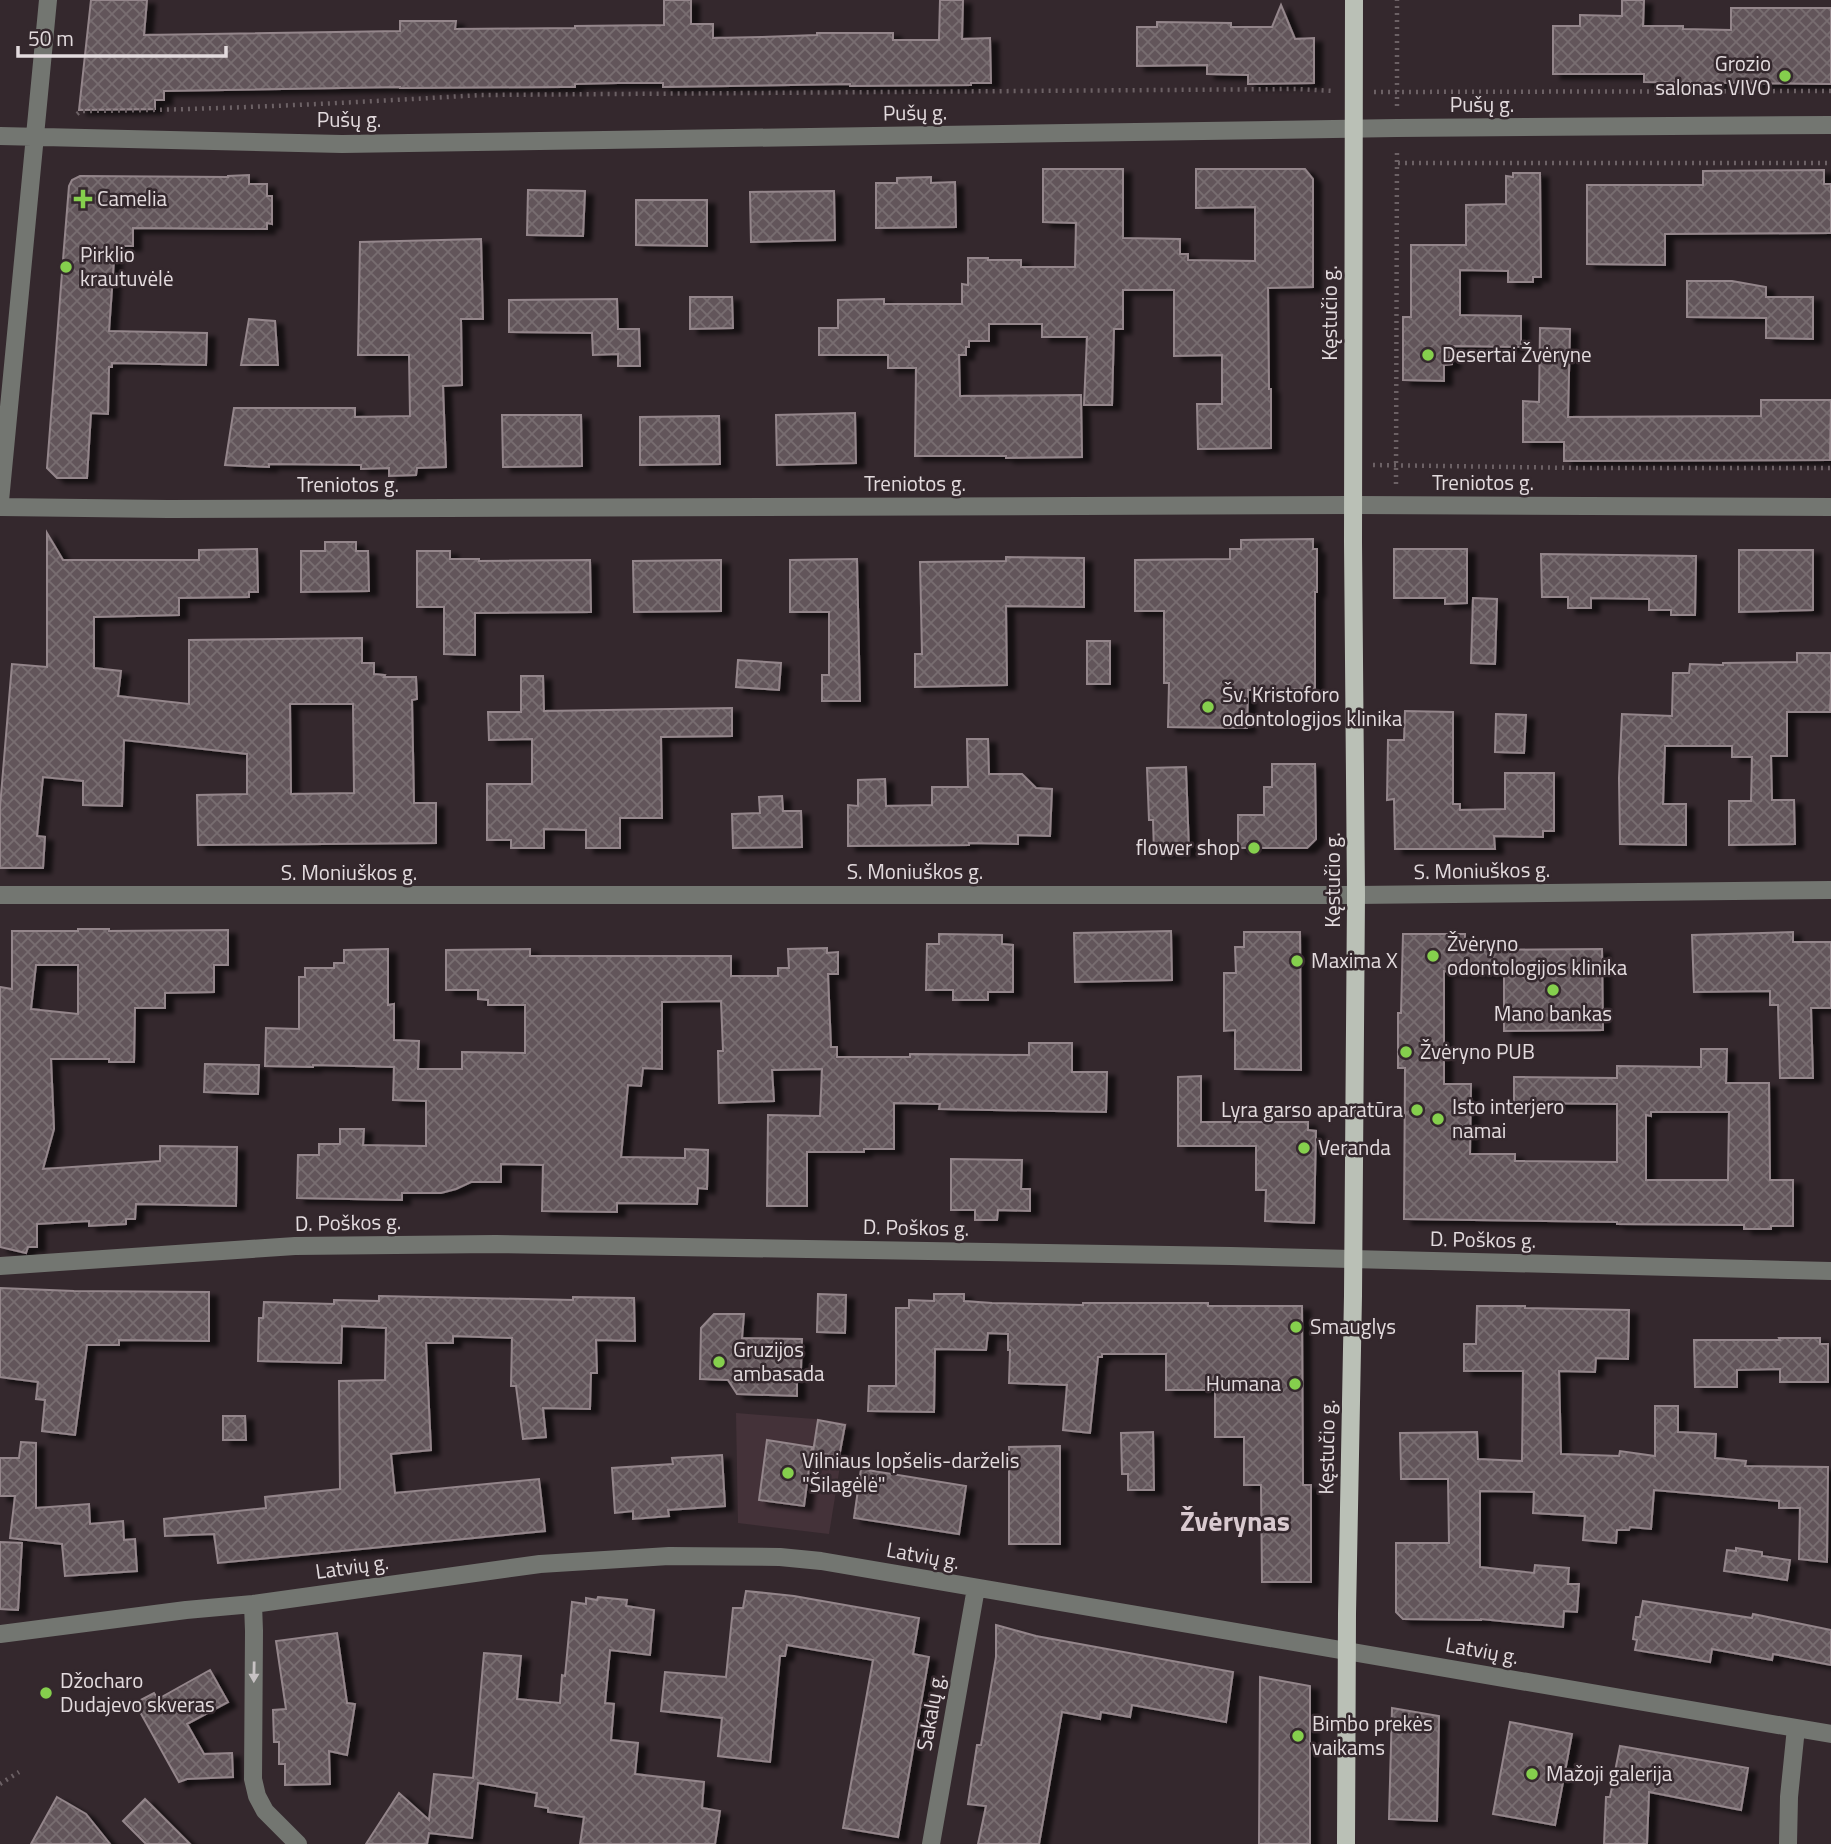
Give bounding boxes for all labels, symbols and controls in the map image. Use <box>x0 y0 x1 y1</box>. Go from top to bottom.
scale bar <box>18 14 226 58</box>
text: 50 m <box>28 22 74 54</box>
place label: Grozio salonas VIVO <box>1655 47 1771 103</box>
marker: Grozio salonas VIVO <box>1777 68 1793 84</box>
street label: Pušų g. <box>1450 88 1514 120</box>
street label: Pušų g. <box>882 95 947 129</box>
street label: Pušų g. <box>317 103 381 135</box>
place label: Camelia <box>97 182 168 214</box>
marker: Camelia <box>75 191 91 207</box>
place label: Pirklio krautuvėlė <box>80 238 174 294</box>
marker: Pirklio krautuvėlė <box>58 259 74 275</box>
street label: Kęstučio g. <box>1313 265 1345 361</box>
place label: Desertai Žvėryne <box>1442 338 1592 370</box>
marker: Desertai Žvėryne <box>1420 347 1436 363</box>
street label: Treniotos g. <box>1432 466 1534 498</box>
street label: Treniotos g. <box>864 467 966 499</box>
street label: Treniotos g. <box>297 468 399 500</box>
place label: Šv. Kristoforo odontologijos klinika <box>1222 678 1403 734</box>
marker: Šv. Kristoforo odontologijos klinika <box>1200 699 1216 715</box>
place label: flower shop <box>1136 831 1240 863</box>
street label: Kęstučio g. <box>1316 832 1348 928</box>
marker: flower shop <box>1246 840 1262 856</box>
street label: S. Moniuškos g. <box>1413 853 1551 887</box>
street label: S. Moniuškos g. <box>847 855 983 887</box>
street label: S. Moniuškos g. <box>281 856 417 888</box>
place label: Žvėryno odontologijos klinika <box>1447 927 1628 983</box>
place label: Maxima X <box>1311 944 1398 976</box>
marker: Žvėryno odontologijos klinika <box>1425 948 1441 964</box>
marker: Maxima X <box>1289 953 1305 969</box>
marker: Mano bankas <box>1545 982 1561 998</box>
place label: Mano bankas <box>1494 997 1612 1029</box>
place label: Žvėryno PUB <box>1420 1035 1535 1067</box>
marker: Žvėryno PUB <box>1398 1044 1414 1060</box>
place label: Isto interjero namai <box>1452 1090 1564 1146</box>
place label: Lyra garso aparatūra <box>1221 1093 1403 1125</box>
marker: Lyra garso aparatūra <box>1409 1102 1425 1118</box>
marker: Isto interjero namai <box>1430 1111 1446 1127</box>
place label: Veranda <box>1318 1131 1391 1163</box>
marker: Veranda <box>1296 1140 1312 1156</box>
street label: D. Poškos g. <box>295 1205 401 1239</box>
street label: D. Poškos g. <box>863 1210 969 1244</box>
street label: D. Poškos g. <box>1430 1222 1536 1256</box>
place label: Smauglys <box>1310 1310 1396 1342</box>
marker: Smauglys <box>1288 1319 1304 1335</box>
place label: Gruzijos ambasada <box>733 1333 825 1389</box>
marker: Gruzijos ambasada <box>711 1354 727 1370</box>
place label: Humana <box>1206 1367 1281 1399</box>
marker: Humana <box>1287 1376 1303 1392</box>
street label: Kęstučio g. <box>1309 1399 1343 1495</box>
place label: Vilniaus lopšelis-darželis "Šilagėlė" <box>802 1444 1019 1500</box>
marker: Vilniaus lopšelis-darželis "Šilagėlė" <box>780 1465 796 1481</box>
district label: Žvėrynas <box>1180 1499 1290 1542</box>
street label: Latvių g. <box>884 1533 962 1577</box>
street label: Latvių g. <box>313 1545 391 1587</box>
street label: Latvių g. <box>1443 1628 1521 1672</box>
one-way arrow <box>248 1661 260 1683</box>
place label: Džocharo Dudajevo skveras <box>60 1664 215 1720</box>
street label: Sakalų g. <box>907 1670 953 1753</box>
marker: Džocharo Dudajevo skveras <box>38 1685 54 1701</box>
place label: Bimbo prekės vaikams <box>1312 1707 1433 1763</box>
marker: Bimbo prekės vaikams <box>1290 1728 1306 1744</box>
place label: Mažoji galerija <box>1546 1757 1673 1789</box>
marker: Mažoji galerija <box>1524 1766 1540 1782</box>

